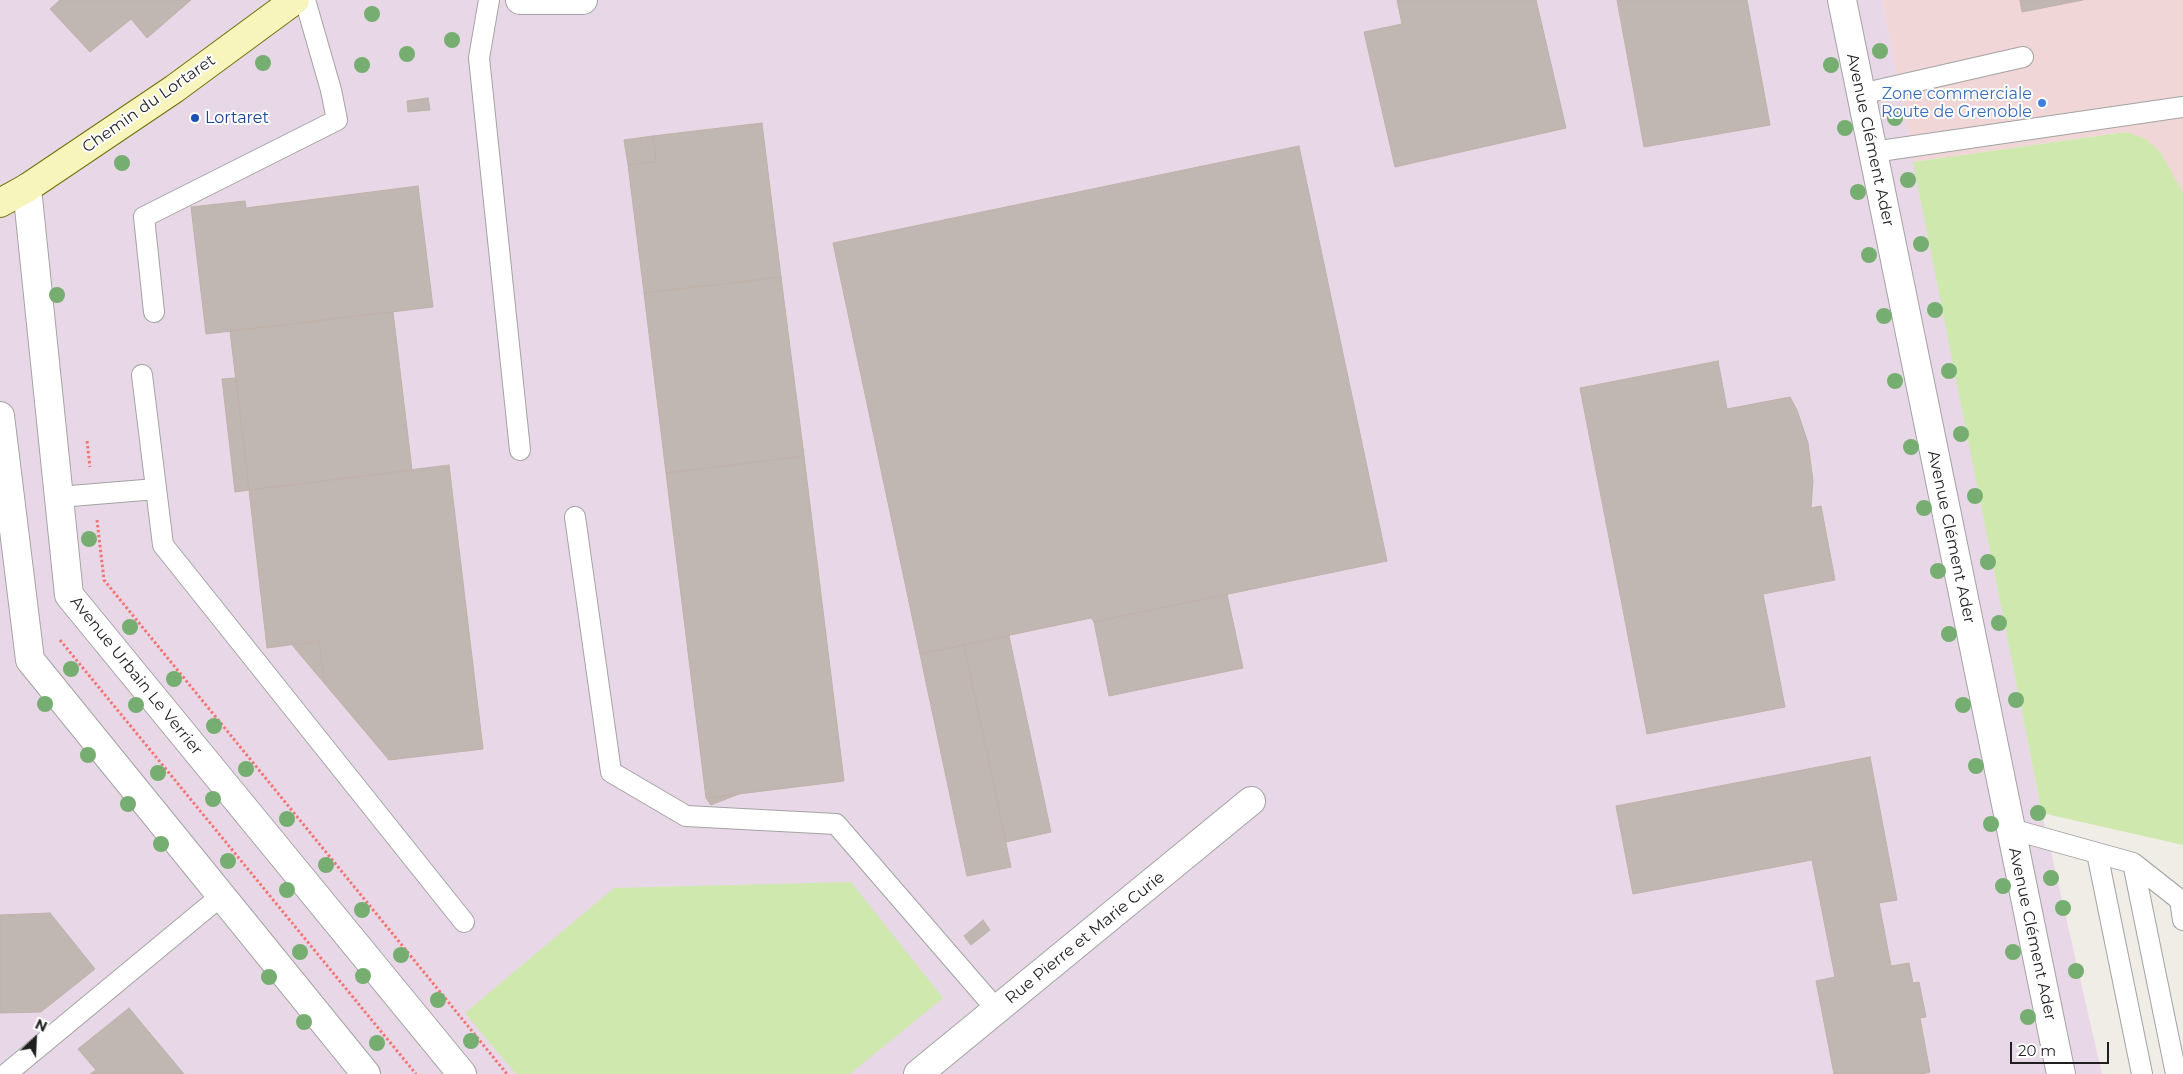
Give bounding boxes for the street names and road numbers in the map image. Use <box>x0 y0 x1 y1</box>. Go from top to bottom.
street label: Chemin du Lortaret <box>79 51 219 157</box>
street label: Avenue Clément Ader <box>1842 52 1898 228</box>
street label: Avenue Clément Ader <box>1923 449 1979 625</box>
street label: Avenue Urbain Le Verrier <box>66 593 206 759</box>
street label: Avenue Clément Ader <box>2004 846 2060 1022</box>
street label: Rue Pierre et Marie Curie <box>1001 868 1169 1008</box>

